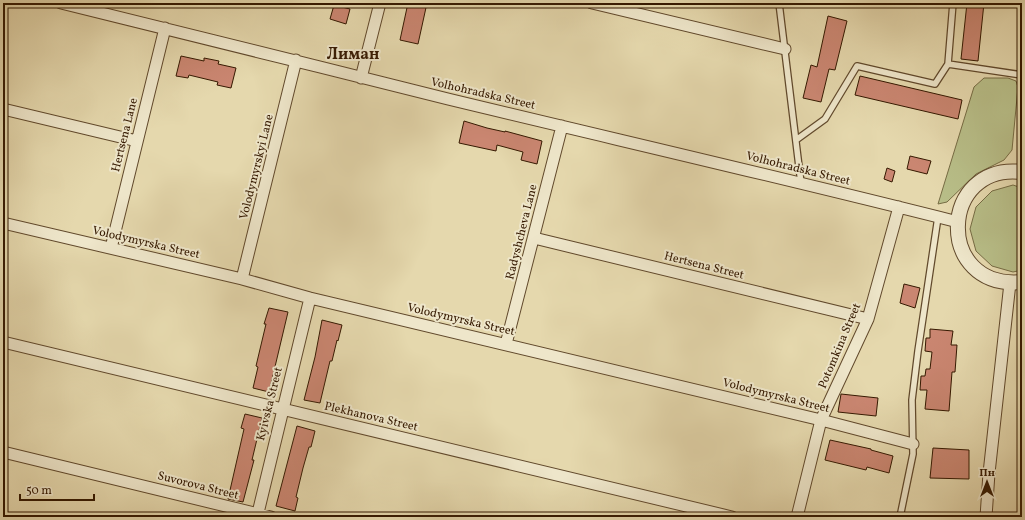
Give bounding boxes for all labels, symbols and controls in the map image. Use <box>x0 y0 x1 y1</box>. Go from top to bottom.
district label: Лиман <box>327 44 379 66</box>
street label: Volhohradska Street <box>429 74 537 114</box>
street label: Hertsena Lane <box>108 96 142 174</box>
street label: Volodymyrskyi Lane <box>236 112 278 221</box>
street label: Volhohradska Street <box>744 148 852 190</box>
street label: Radyshcheva Lane <box>502 182 542 281</box>
street label: Volodymyrska Street <box>91 223 201 263</box>
street label: Hertsena Street <box>662 248 746 284</box>
street label: Volodymyrska Street <box>406 300 516 340</box>
street label: Potomkina Street <box>815 301 865 391</box>
street label: Kyivska Street <box>253 366 287 442</box>
street label: Volodymyrska Street <box>721 375 831 417</box>
street label: Plekhanova Street <box>323 398 419 436</box>
north arrow <box>967 462 1007 502</box>
text: Пн <box>979 466 995 481</box>
street label: Suvorova Street <box>156 468 240 504</box>
scale bar <box>20 476 94 502</box>
text: 50 m <box>26 483 52 499</box>

